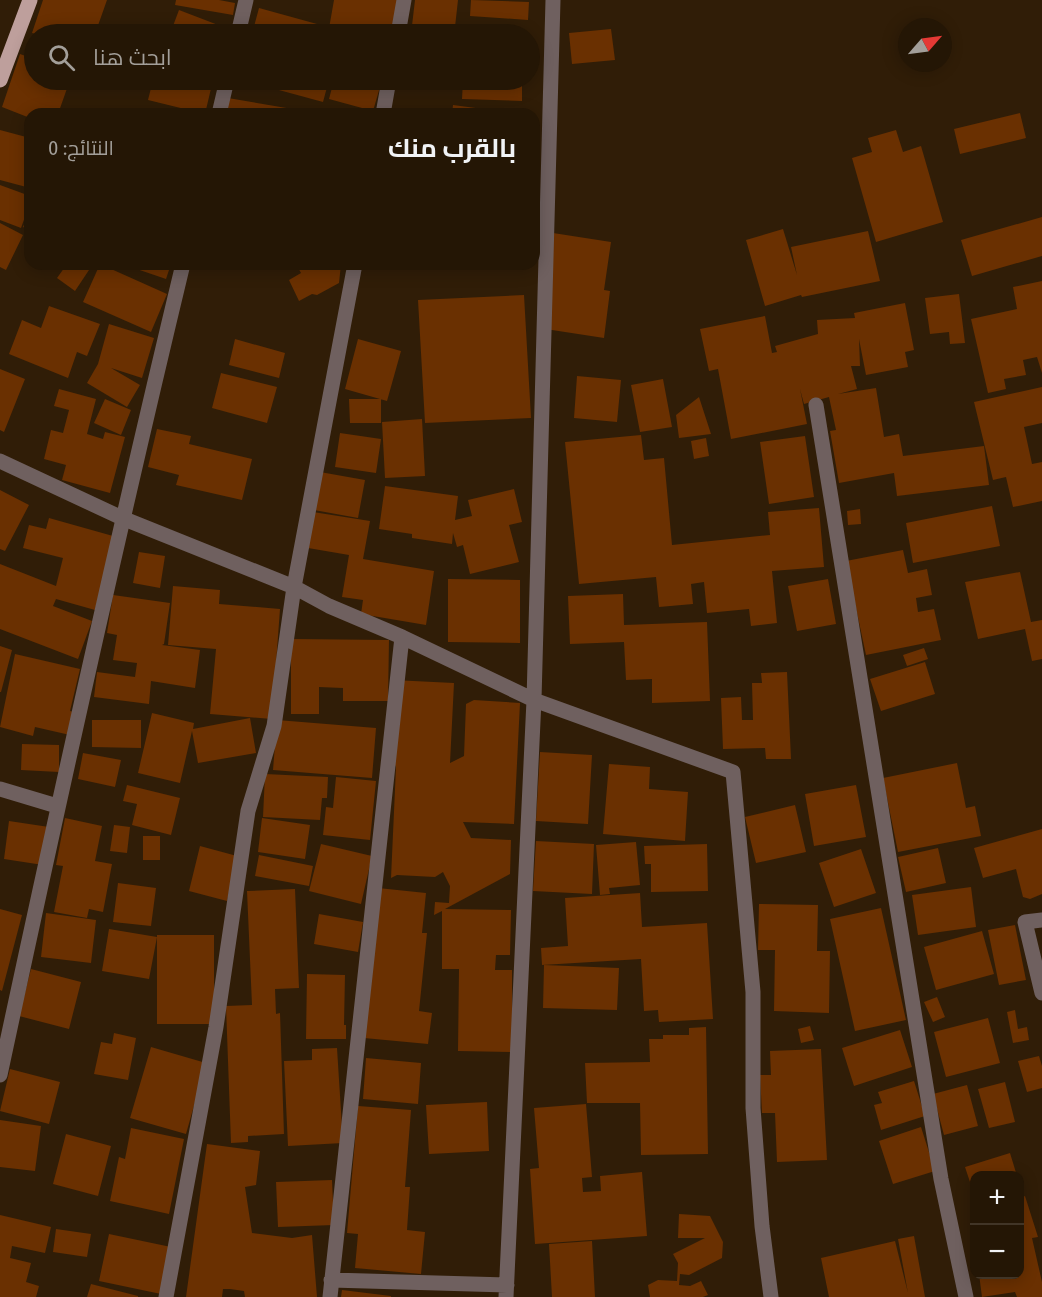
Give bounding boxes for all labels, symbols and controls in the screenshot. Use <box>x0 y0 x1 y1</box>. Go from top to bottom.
north arrow <box>898 18 952 72</box>
search box <box>24 24 540 90</box>
icon: search <box>45 41 78 74</box>
text: ابحث هنا <box>93 44 172 71</box>
text: بالقرب منك <box>388 133 516 164</box>
text: النتائج: 0 <box>48 136 114 160</box>
map controls <box>970 1171 1024 1279</box>
button: + <box>970 1171 1024 1225</box>
button: − <box>970 1225 1024 1279</box>

